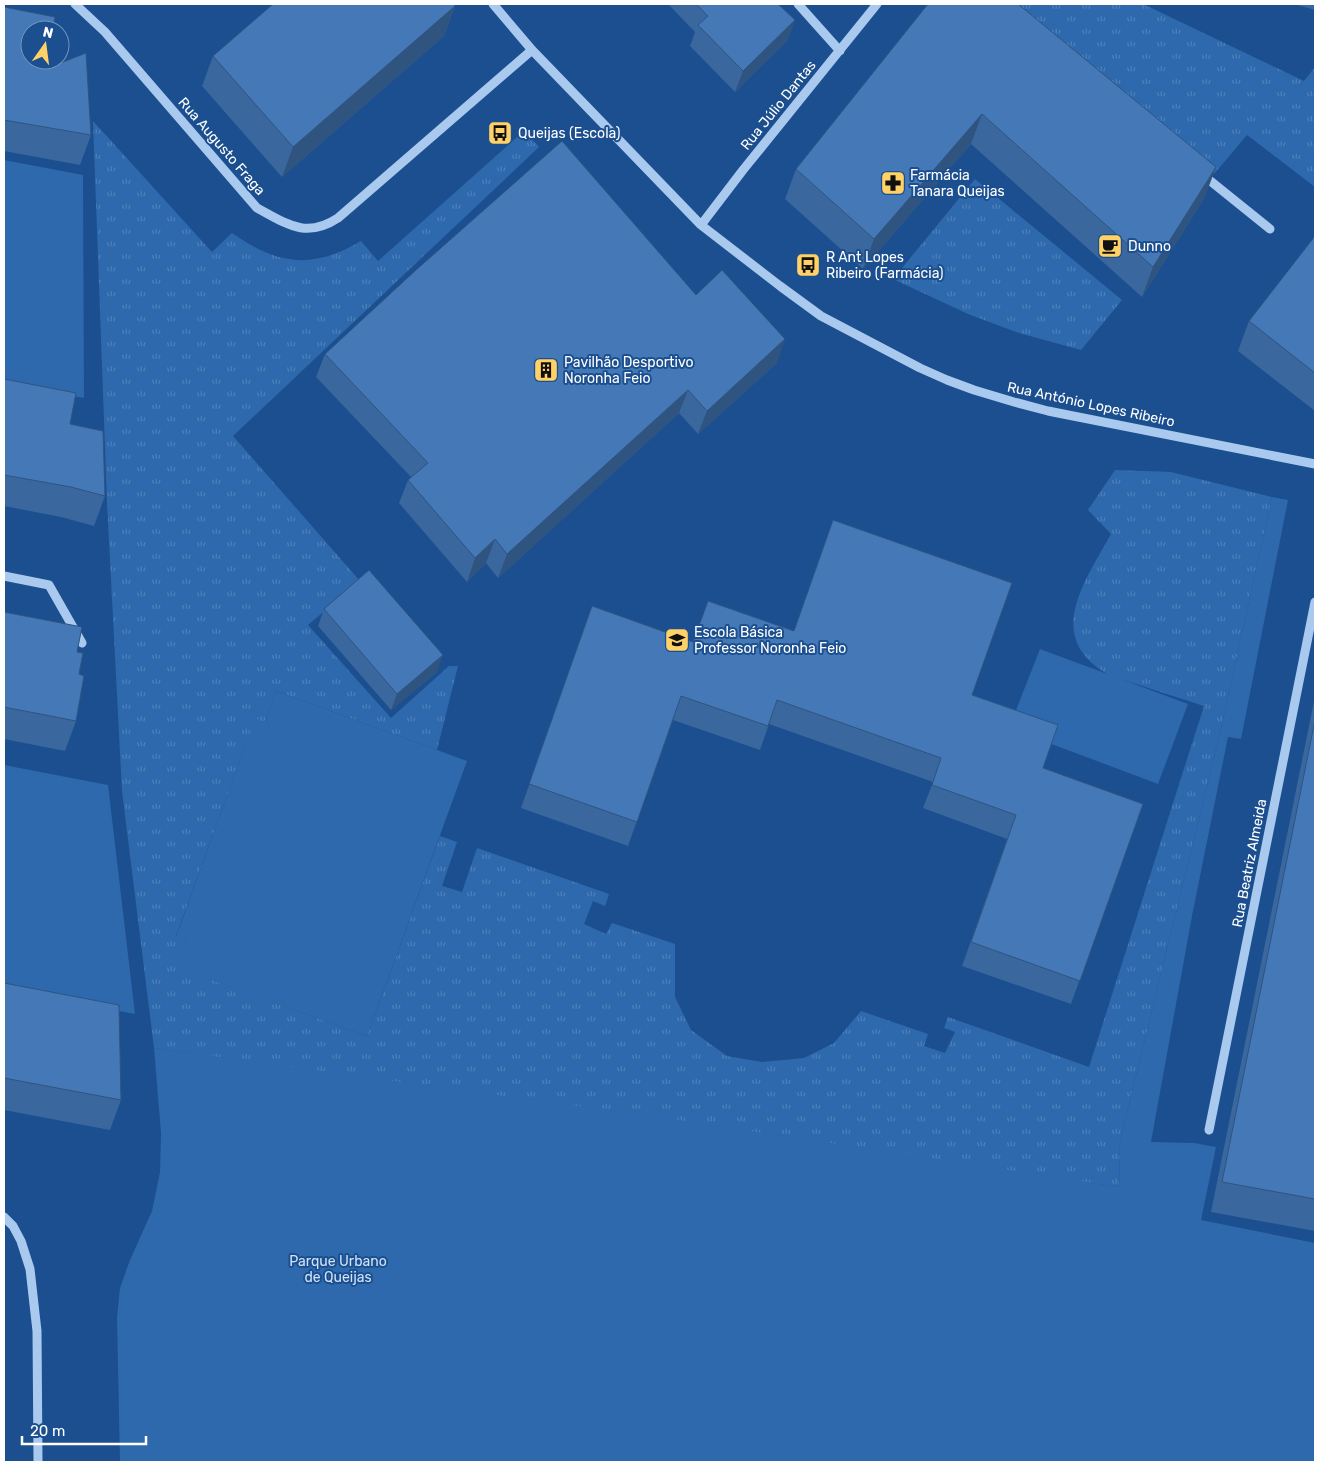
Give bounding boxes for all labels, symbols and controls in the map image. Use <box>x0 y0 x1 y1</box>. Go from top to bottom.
north arrow <box>20 20 70 70</box>
text: N <box>41 23 55 42</box>
street label: Rua Júlio Dantas <box>737 57 820 154</box>
street label: Rua Augusto Fraga <box>175 94 269 199</box>
bus stop icon: Queijas (Escola) <box>487 120 513 146</box>
place label: Queijas (Escola) <box>518 125 621 142</box>
place label: Farmácia Tanara Queijas <box>910 167 1005 200</box>
pharmacy icon: Farmácia Tanara Queijas <box>880 170 906 196</box>
cafe icon: Dunno <box>1097 233 1123 259</box>
place label: Dunno <box>1128 238 1171 255</box>
place label: R Ant Lopes Ribeiro (Farmácia) <box>826 249 944 282</box>
bus stop icon: R Ant Lopes Ribeiro (Farmácia) <box>795 252 821 278</box>
place label: Pavilhão Desportivo Noronha Feio <box>564 354 693 387</box>
building icon: Pavilhão Desportivo Noronha Feio <box>533 357 559 383</box>
street label: Rua António Lopes Ribeiro <box>1006 378 1176 431</box>
place label: Escola Básica Professor Noronha Feio <box>694 624 846 657</box>
school or university icon: Escola Básica Professor Noronha Feio <box>664 627 690 653</box>
street label: Rua Beatriz Almeida <box>1229 797 1270 929</box>
park label: Parque Urbano de Queijas <box>289 1253 387 1286</box>
scale bar <box>22 1414 146 1446</box>
text: 20 m <box>30 1422 65 1440</box>

